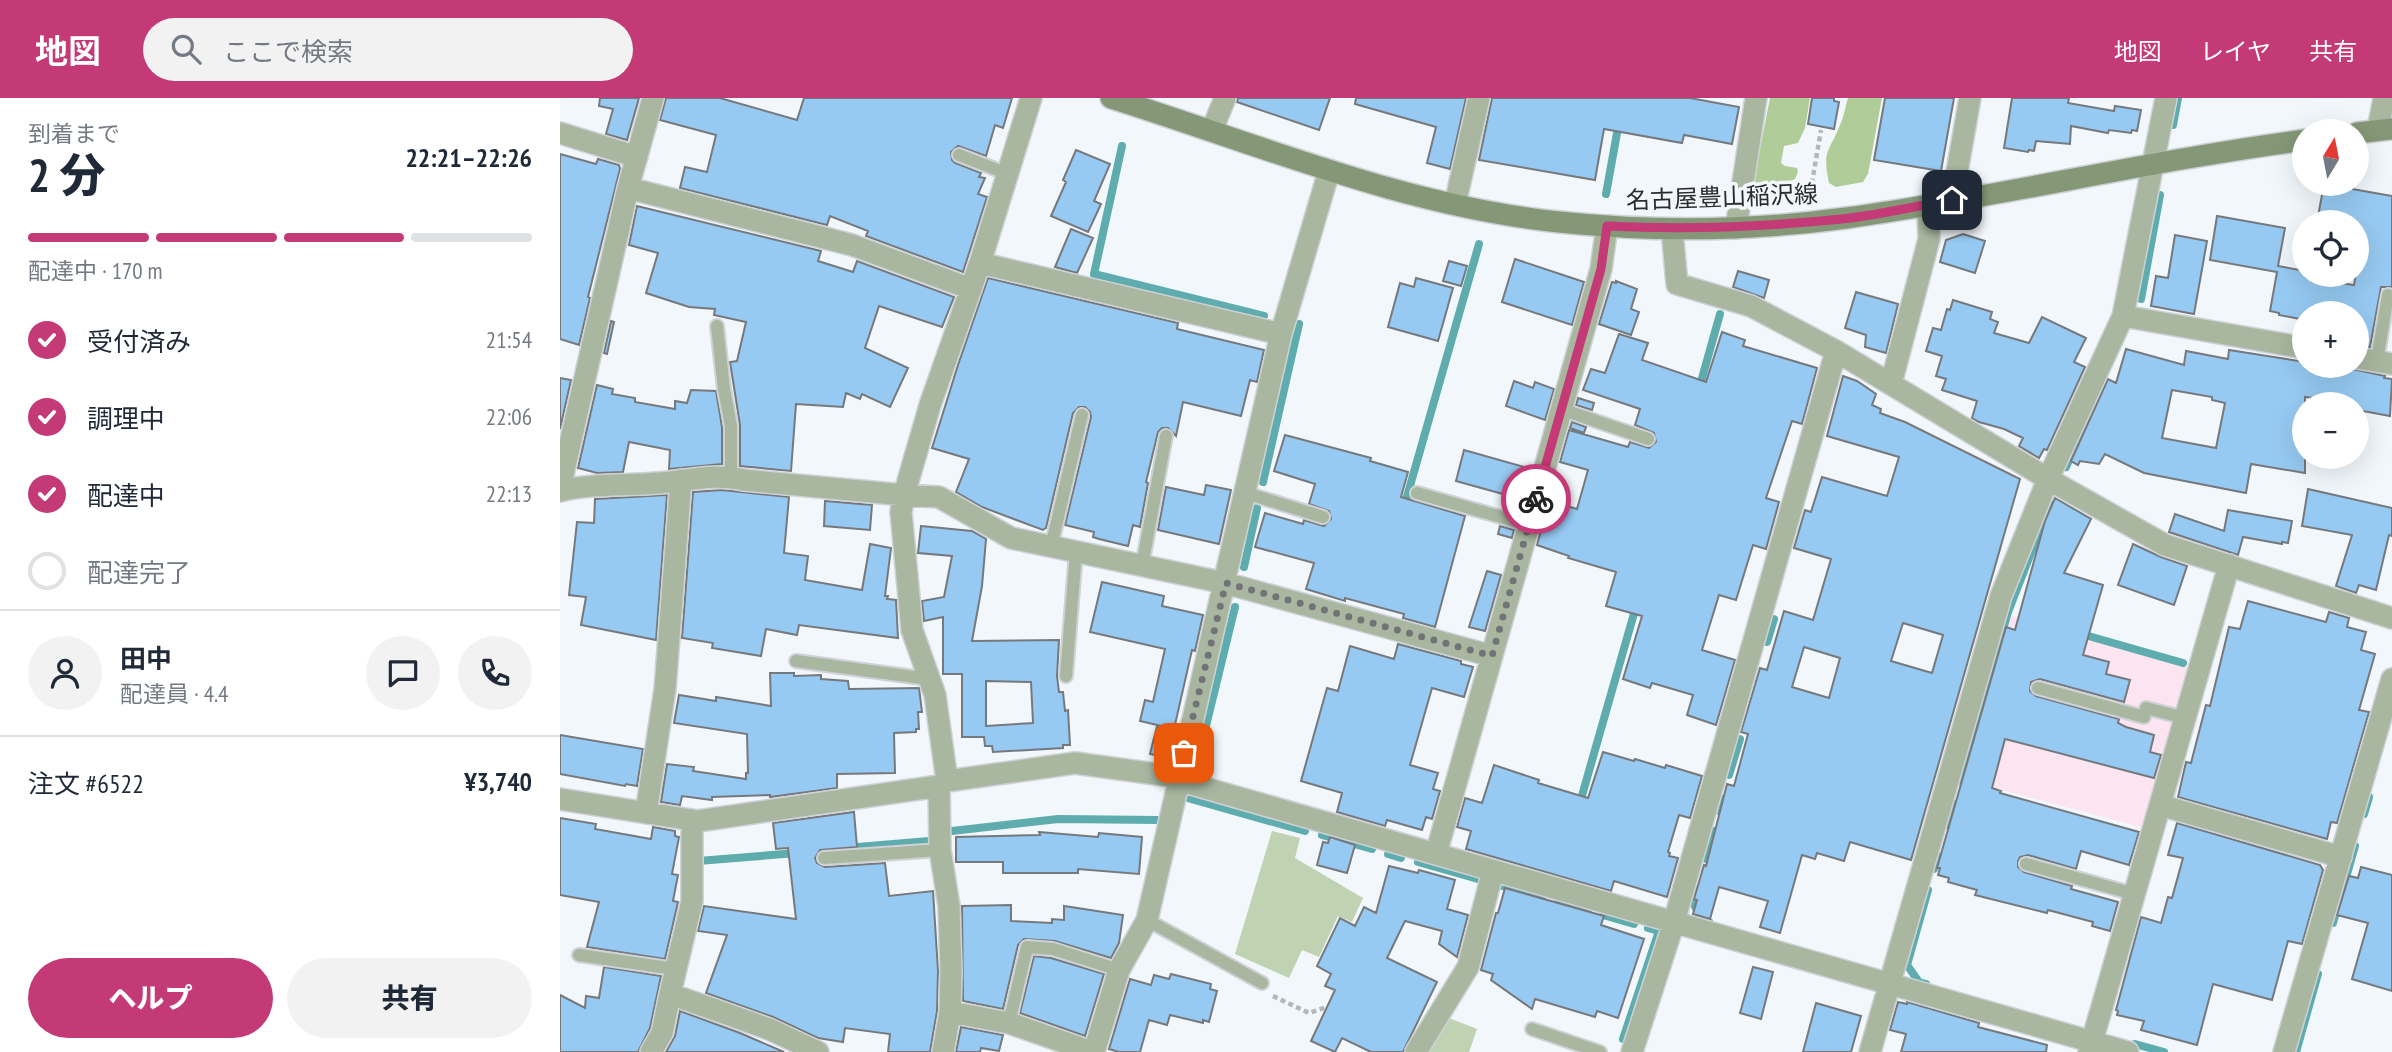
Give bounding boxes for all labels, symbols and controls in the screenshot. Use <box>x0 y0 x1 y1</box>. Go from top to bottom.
search box <box>143 18 633 81</box>
text: 地図 <box>35 29 101 72</box>
icon: search <box>167 30 205 68</box>
text: ここで検索 <box>223 35 353 68</box>
text: 地図 <box>2114 36 2162 67</box>
text: レイヤ <box>2200 36 2271 67</box>
text: 共有 <box>2309 36 2357 67</box>
text: 到着まで <box>28 119 120 148</box>
north arrow <box>2292 119 2370 196</box>
map controls <box>2292 119 2369 469</box>
text: 22:21–22:26 <box>405 141 532 174</box>
text: 2 分 <box>28 145 105 205</box>
pin <box>1922 170 1982 230</box>
street label: 名古屋豊山稲沢線 <box>1626 178 1818 216</box>
icon: home <box>1933 181 1971 219</box>
button: locate <box>2292 210 2369 287</box>
text: 配達中 · 170 m <box>28 256 163 285</box>
button: + <box>2292 301 2369 378</box>
icon: check <box>28 321 66 359</box>
text: 受付済み <box>87 325 191 358</box>
text: 21:54 <box>486 325 532 354</box>
button: − <box>2292 392 2369 469</box>
icon: check <box>28 398 66 436</box>
text: 調理中 <box>87 402 165 435</box>
text: 22:06 <box>486 402 532 431</box>
courier <box>1501 464 1571 534</box>
icon: check <box>28 475 66 513</box>
text: 配達中 <box>87 479 165 512</box>
text: 22:13 <box>486 479 532 508</box>
icon: bike <box>1517 480 1555 518</box>
text: 配達完了 <box>87 556 191 589</box>
button: person <box>28 636 102 710</box>
button: chat <box>366 636 440 710</box>
button: phone <box>458 636 532 710</box>
text: 田中 <box>120 642 172 675</box>
text: 配達員 · 4.4 <box>120 679 228 708</box>
pin <box>1154 723 1214 783</box>
icon: bag <box>1165 734 1203 772</box>
text: ¥3,740 <box>464 765 532 798</box>
text: 注文 #6522 <box>28 767 144 800</box>
button: ヘルプ <box>28 958 273 1038</box>
button: 共有 <box>287 958 532 1038</box>

